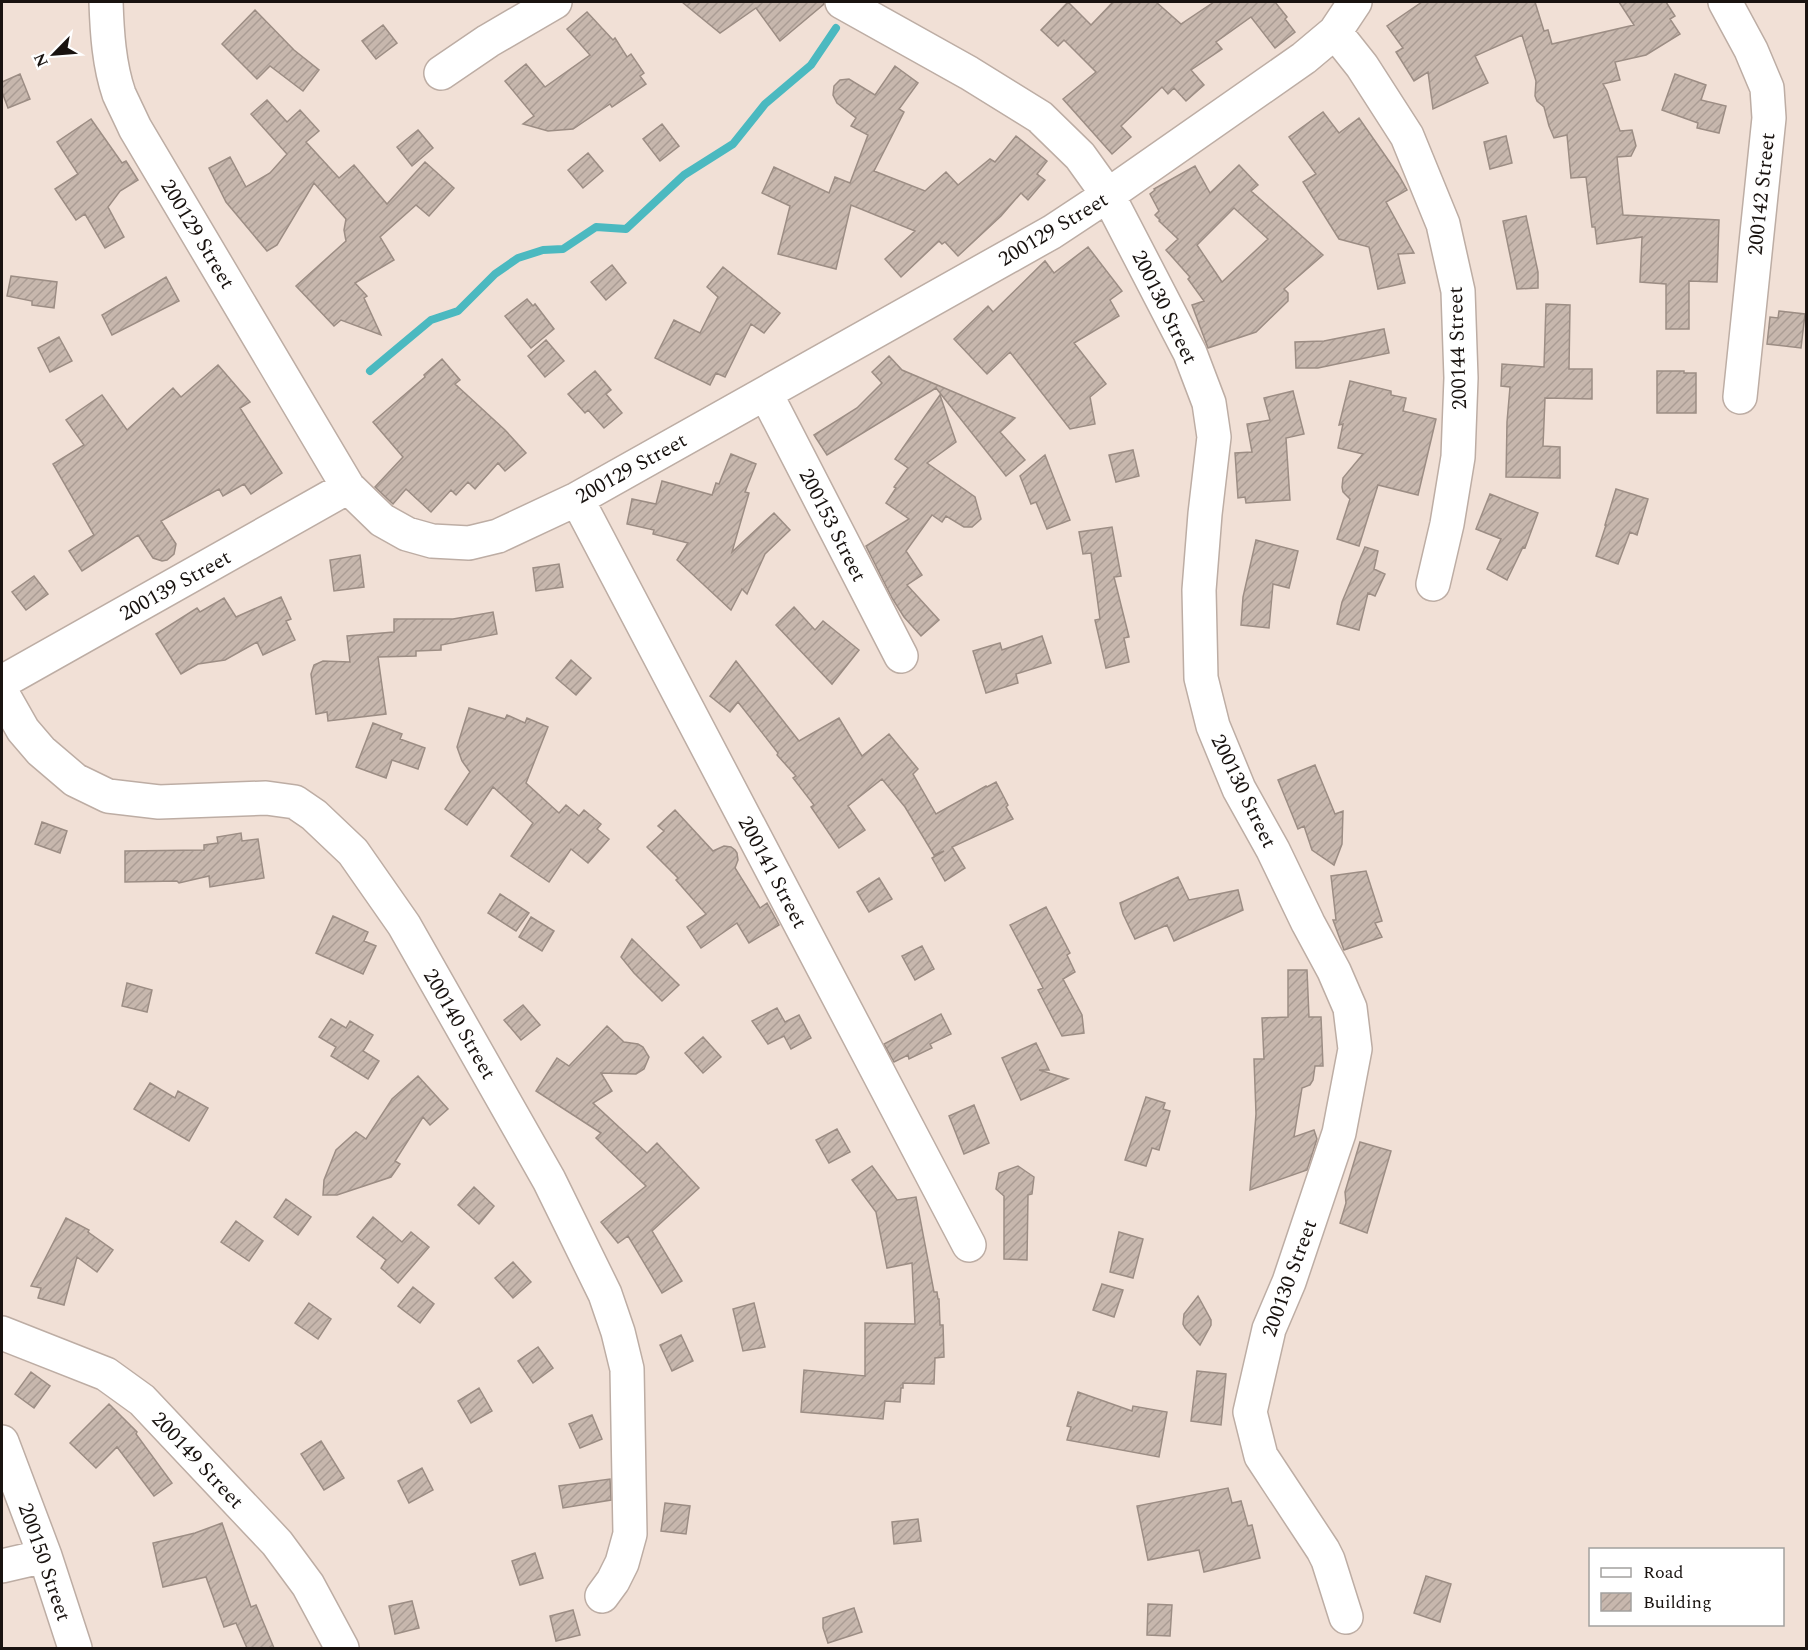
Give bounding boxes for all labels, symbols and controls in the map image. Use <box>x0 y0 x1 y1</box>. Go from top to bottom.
north arrow <box>24 24 84 84</box>
text: N <box>28 49 55 71</box>
street label: 200142 Street <box>1740 131 1784 257</box>
street label: 200129 Street <box>152 173 243 296</box>
street label: 200129 Street <box>992 184 1115 275</box>
street label: 200130 Street <box>1123 245 1206 370</box>
street label: 200144 Street <box>1440 286 1476 410</box>
street label: 200129 Street <box>570 425 693 513</box>
street label: 200153 Street <box>790 463 874 588</box>
street label: 200139 Street <box>114 542 237 630</box>
street label: 200130 Street <box>1202 729 1285 854</box>
street label: 200141 Street <box>729 810 815 934</box>
street label: 200140 Street <box>414 963 504 1086</box>
street label: 200130 Street <box>1254 1215 1326 1342</box>
street label: 200149 Street <box>144 1405 251 1517</box>
street label: 200150 Street <box>9 1499 79 1626</box>
legend <box>1589 1548 1784 1626</box>
text: Road <box>1643 1559 1684 1586</box>
text: Building <box>1643 1589 1712 1616</box>

